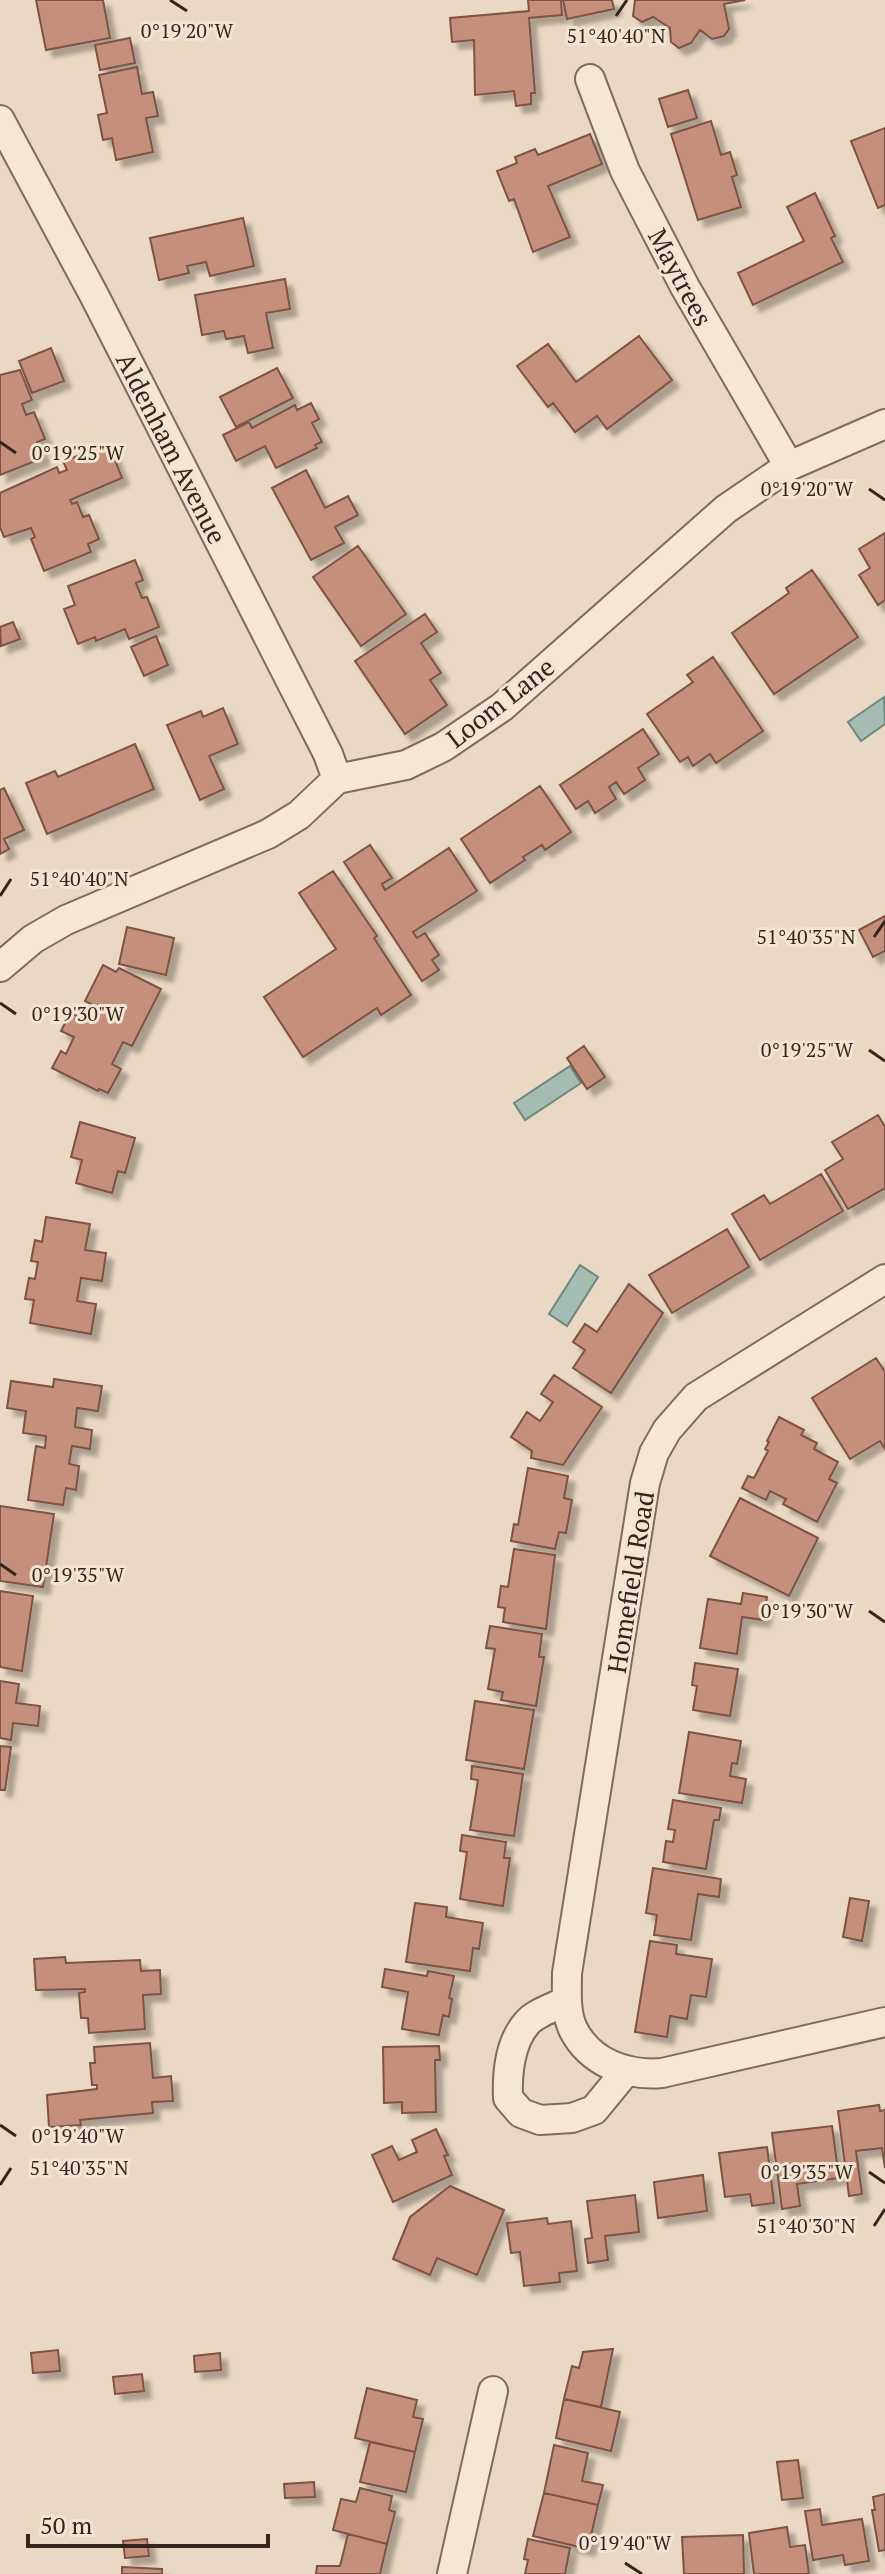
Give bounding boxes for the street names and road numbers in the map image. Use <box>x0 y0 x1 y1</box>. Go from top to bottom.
street label: Maytrees <box>641 222 721 332</box>
street label: Aldenham Avenue <box>109 347 235 549</box>
street label: Loom Lane <box>439 649 561 755</box>
street label: Homefield Road <box>599 1488 661 1676</box>

